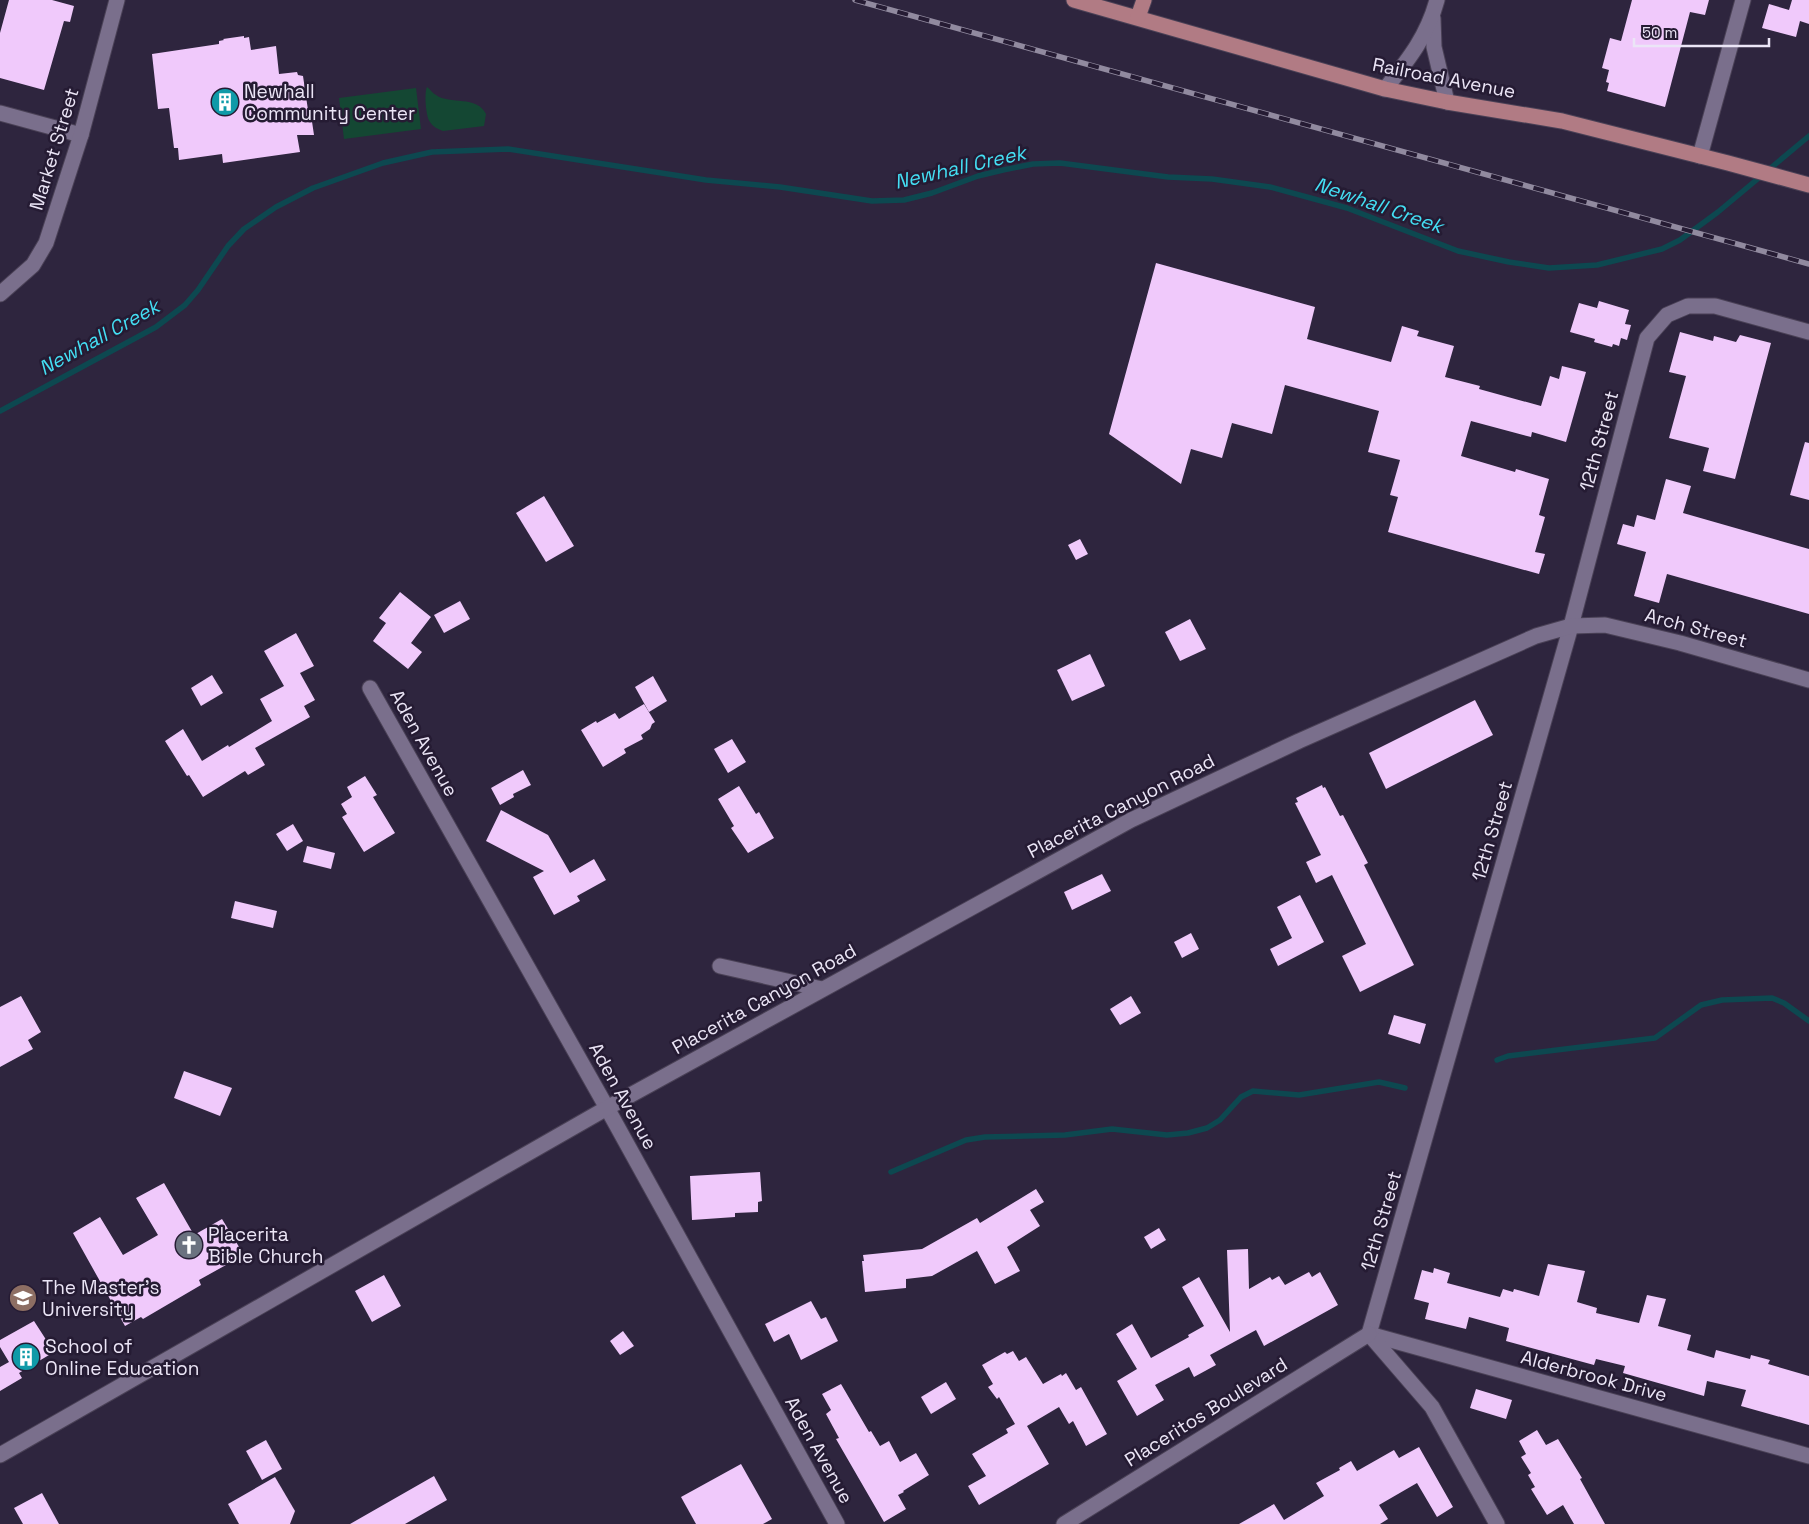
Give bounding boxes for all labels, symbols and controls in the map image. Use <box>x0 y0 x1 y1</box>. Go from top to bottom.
scale bar <box>1634 15 1769 47</box>
text: 50 m <box>1642 23 1677 42</box>
street label: Railroad Avenue <box>1370 52 1518 104</box>
place label: Newhall Community Center <box>244 79 415 126</box>
street label: Market Street <box>24 85 84 213</box>
building icon: Newhall Community Center <box>210 87 240 117</box>
water label: Newhall Creek <box>892 139 1030 195</box>
water label: Newhall Creek <box>1311 171 1449 240</box>
water label: Newhall Creek <box>34 292 166 381</box>
street label: 12th Street <box>1574 388 1624 494</box>
street label: Arch Street <box>1642 602 1750 654</box>
street label: Aden Avenue <box>384 685 464 801</box>
street label: Placerita Canyon Road <box>1023 748 1219 864</box>
street label: 12th Street <box>1466 778 1518 884</box>
street label: Placerita Canyon Road <box>667 938 861 1060</box>
street label: Aden Avenue <box>583 1038 663 1154</box>
street label: 12th Street <box>1355 1168 1407 1274</box>
place label: Placerita Bible Church <box>208 1222 323 1269</box>
church icon: Placerita Bible Church <box>174 1230 204 1260</box>
place label: The Master's University <box>42 1275 160 1322</box>
school or university icon: The Master's University <box>8 1283 38 1313</box>
place label: School of Online Education <box>45 1334 199 1381</box>
building icon: School of Online Education <box>11 1342 41 1372</box>
street label: Alderbrook Drive <box>1518 1344 1670 1408</box>
street label: Placeritos Boulevard <box>1120 1352 1292 1472</box>
street label: Aden Avenue <box>779 1392 859 1508</box>

